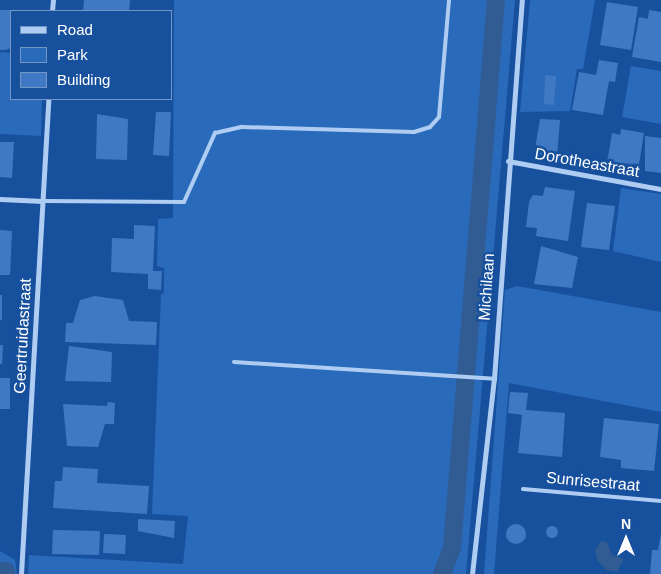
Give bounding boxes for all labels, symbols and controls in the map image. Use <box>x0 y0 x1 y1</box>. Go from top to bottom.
legend <box>10 10 172 100</box>
text: Road <box>57 21 93 38</box>
text: Park <box>57 46 88 63</box>
text: Building <box>57 71 110 88</box>
street label: Dorotheastraat <box>533 144 641 182</box>
street label: Michilaan <box>475 253 499 321</box>
street label: Geertruidastraat <box>10 278 36 394</box>
street label: Sunrisestraat <box>545 468 641 496</box>
north arrow <box>601 514 651 564</box>
text: N <box>621 516 631 532</box>

